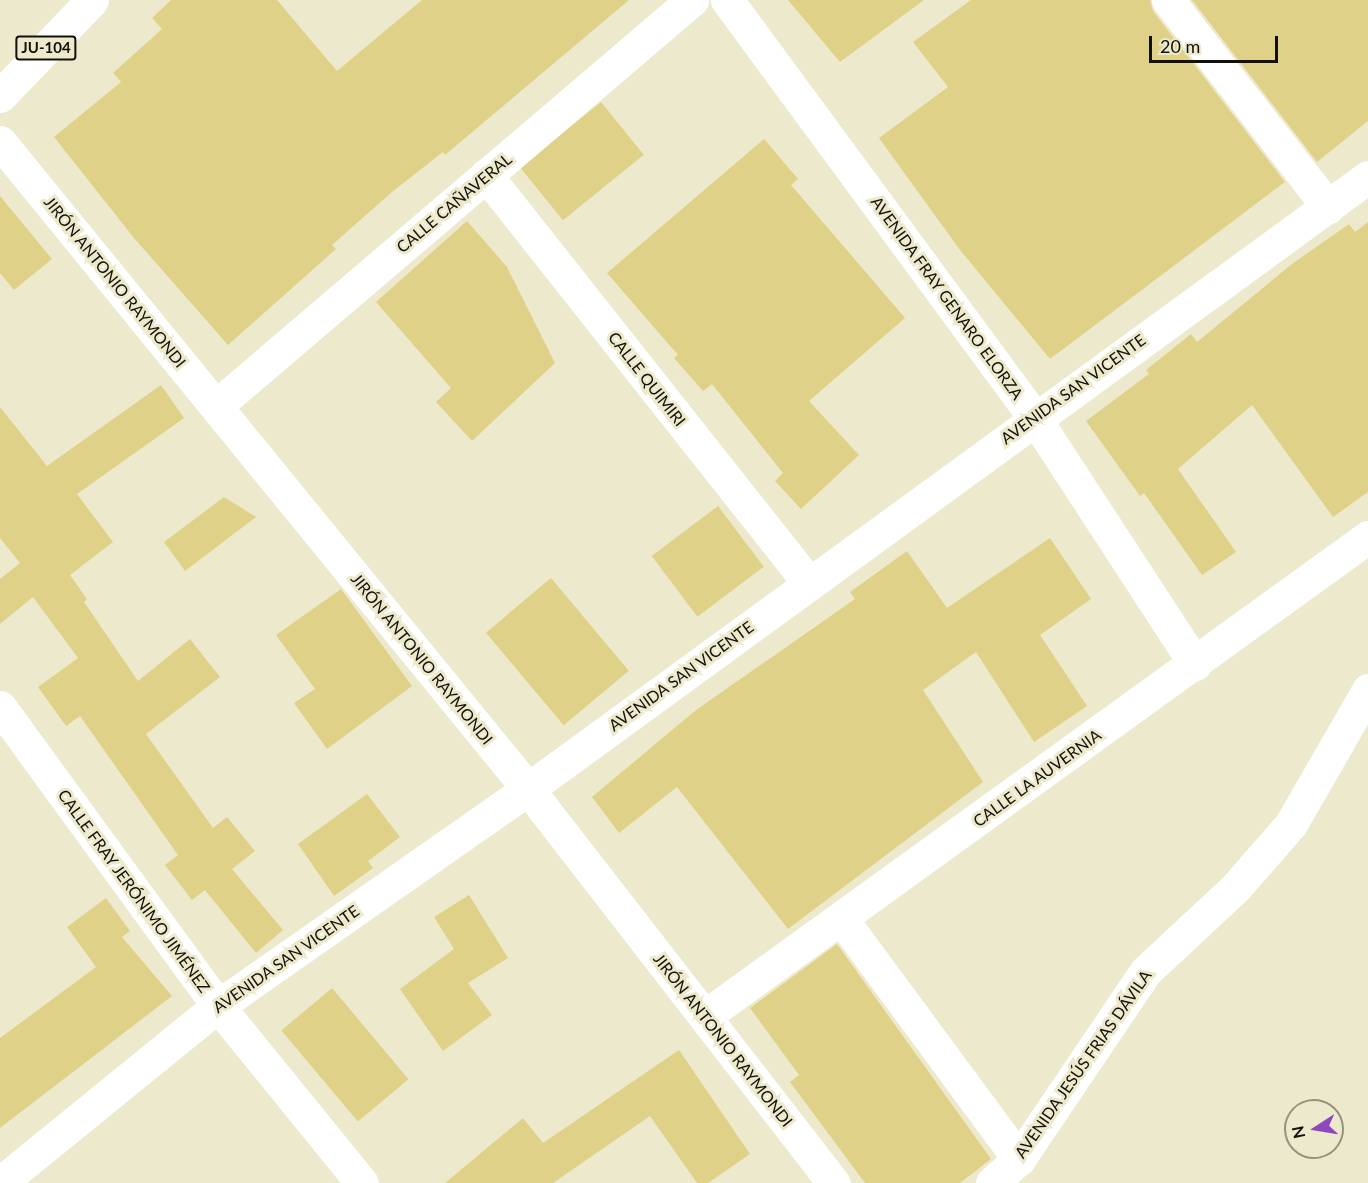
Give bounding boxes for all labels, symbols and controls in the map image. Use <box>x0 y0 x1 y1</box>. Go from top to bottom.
scale bar <box>1152 24 1281 62</box>
text: 20 m <box>1160 35 1200 57</box>
road number: JU-104 <box>15 36 78 60</box>
street label: CALLE CAÑAVERAL <box>393 149 515 257</box>
street label: JIRÓN ANTONIO RAYMONDI <box>40 192 190 372</box>
street label: AVENIDA FRAY GENARO ELORZA <box>867 192 1027 404</box>
street label: CALLE QUIMIRI <box>604 328 690 430</box>
street label: AVENIDA SAN VICENTE <box>996 330 1150 448</box>
street label: JIRÓN ANTONIO RAYMONDI <box>347 569 497 749</box>
street label: AVENIDA SAN VICENTE <box>604 617 758 735</box>
street label: CALLE LA AUVERNIA <box>969 725 1105 831</box>
street label: CALLE FRAY JERÓNIMO JIMÉNEZ <box>53 785 215 997</box>
street label: AVENIDA SAN VICENTE <box>209 901 363 1017</box>
street label: JIRÓN ANTONIO RAYMONDI <box>649 949 797 1131</box>
street label: AVENIDA JESÚS FRIAS DÁVILA <box>1010 966 1156 1162</box>
north arrow <box>1284 1099 1344 1159</box>
text: N <box>1287 1124 1308 1140</box>

